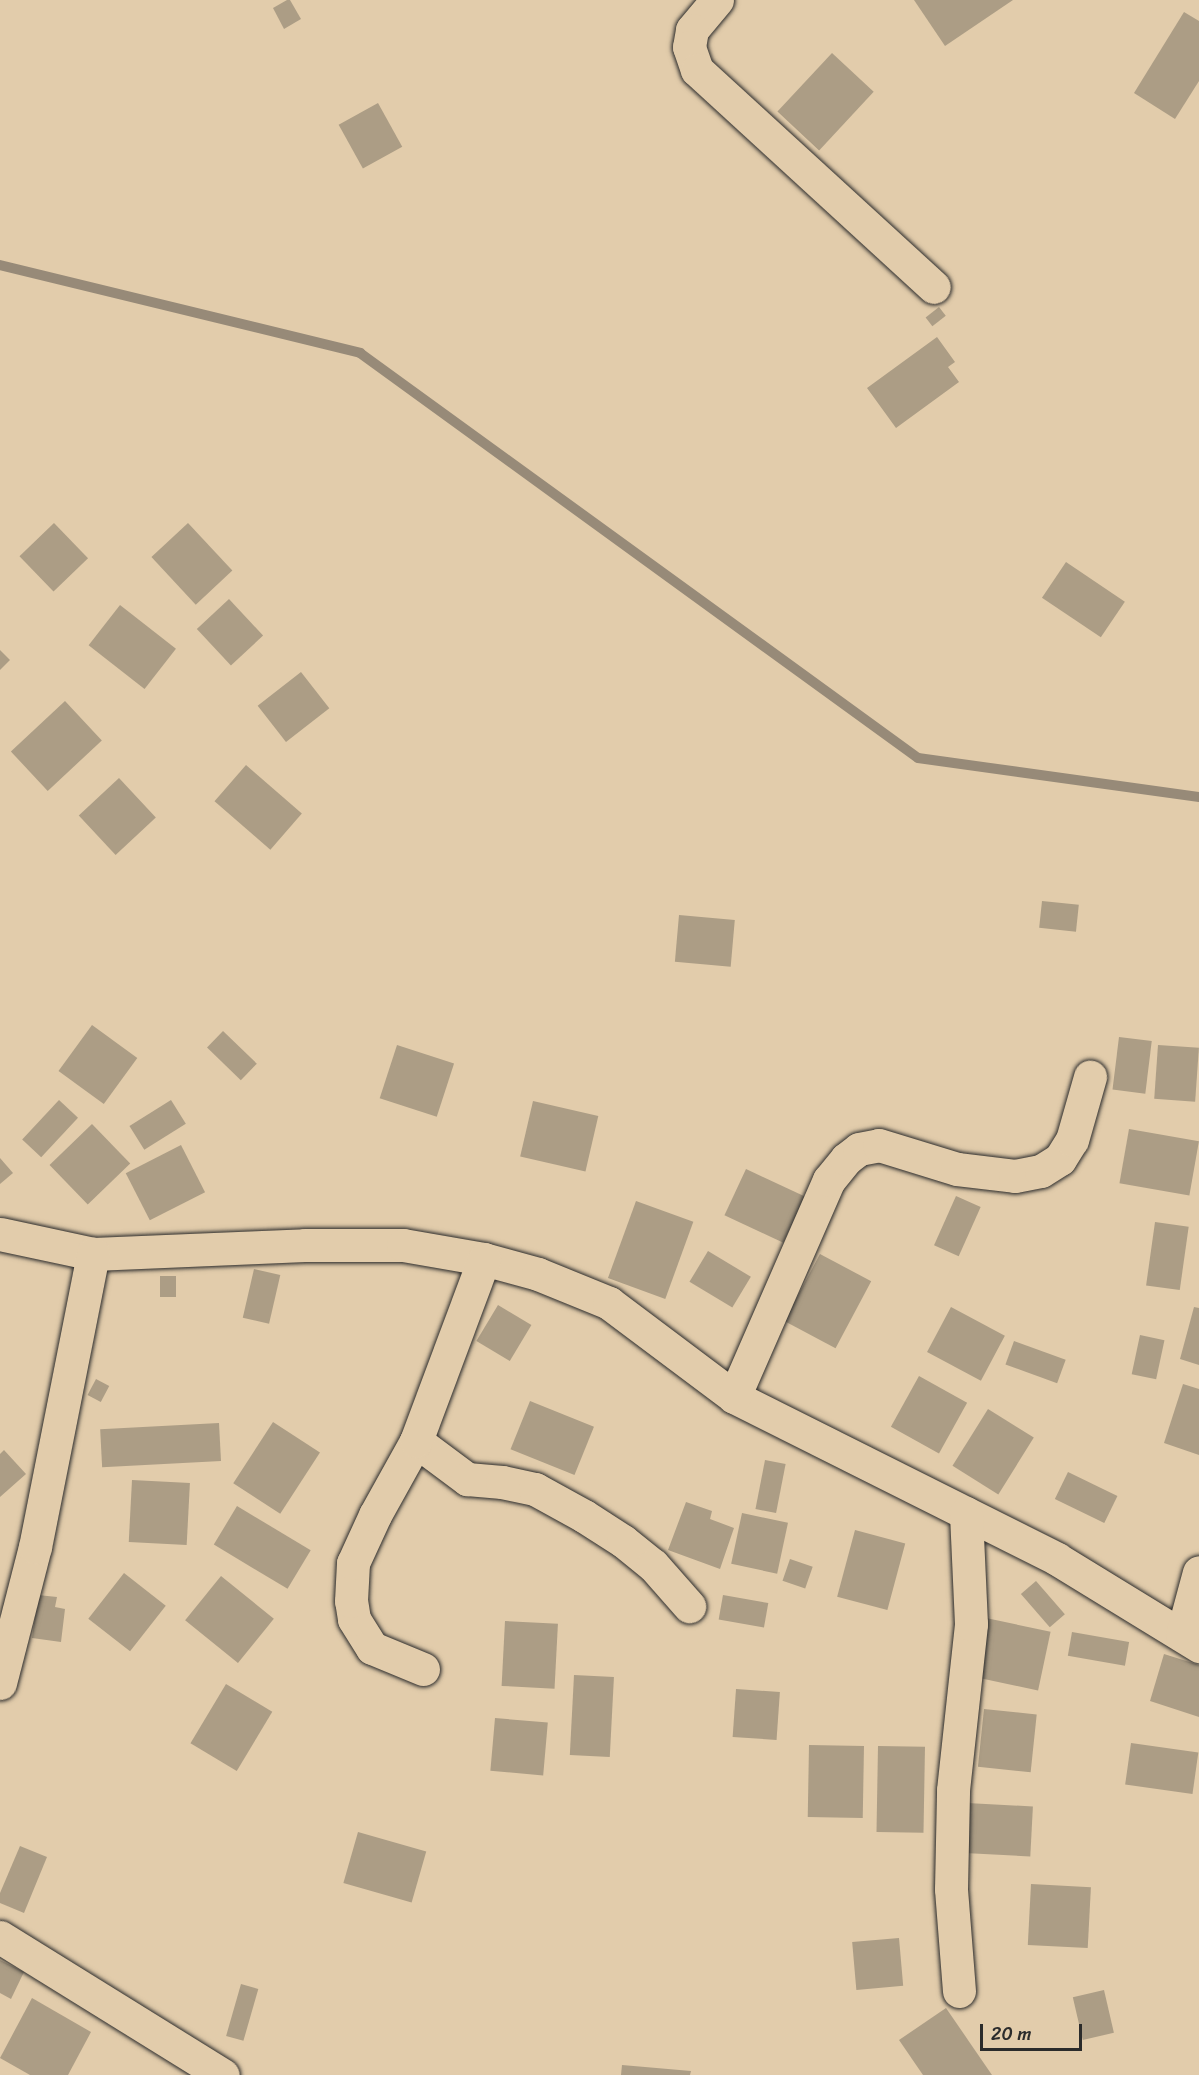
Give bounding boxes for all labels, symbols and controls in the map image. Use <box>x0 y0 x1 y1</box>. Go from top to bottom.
scale bar <box>983 2012 1085 2050</box>
text: 20 m <box>991 2018 1031 2050</box>

